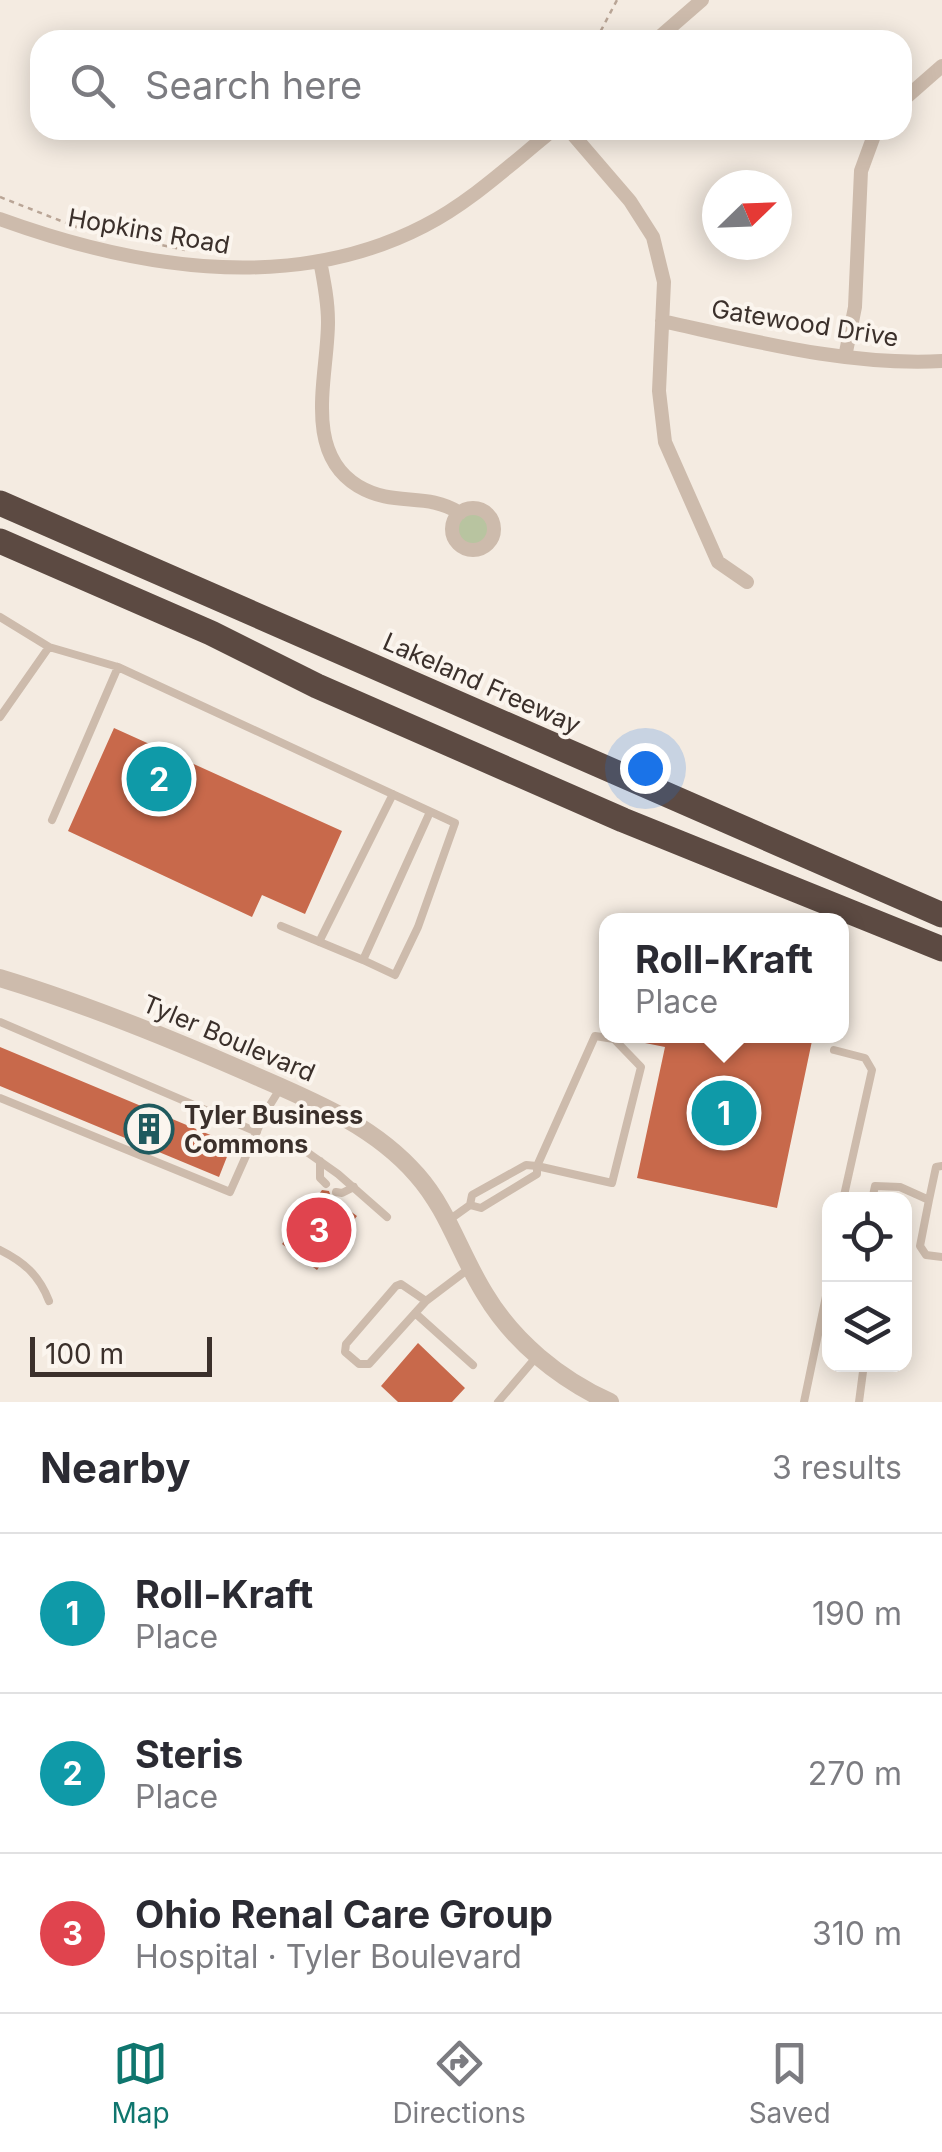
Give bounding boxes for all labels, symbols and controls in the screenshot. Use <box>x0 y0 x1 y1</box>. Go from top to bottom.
search box <box>30 30 912 140</box>
icon: search <box>65 58 120 113</box>
text: Search here <box>145 62 362 108</box>
north arrow <box>702 170 792 260</box>
street label: Hopkins Road <box>66 202 232 260</box>
street label: Gatewood Drive <box>709 293 901 353</box>
street label: Lakeland Freeway <box>379 626 585 740</box>
pin: 2 <box>126 742 192 816</box>
your location <box>620 743 671 794</box>
popup <box>599 913 849 1043</box>
text: Roll-Kraft <box>635 936 813 982</box>
text: Place <box>635 982 718 1021</box>
street label: Tyler Boulevard <box>138 988 320 1088</box>
pin: 1 <box>692 1076 756 1150</box>
place label: Tyler Business Commons <box>184 1100 363 1159</box>
building icon: Tyler Business Commons <box>123 1103 175 1155</box>
pin: 3 <box>286 1192 352 1268</box>
map controls <box>822 1192 912 1372</box>
button: locate <box>822 1192 912 1282</box>
button: layers <box>822 1282 912 1372</box>
scale bar <box>30 1332 212 1376</box>
text: 100 m <box>45 1337 124 1371</box>
text: Nearby <box>40 1442 191 1493</box>
text: 3 results <box>772 1448 902 1487</box>
text: Roll-Kraft <box>135 1571 313 1617</box>
text: 1 <box>66 1594 79 1633</box>
text: 190 m <box>812 1594 902 1633</box>
text: Place <box>135 1617 218 1656</box>
text: Steris <box>135 1731 243 1777</box>
text: 2 <box>62 1754 83 1793</box>
text: 270 m <box>808 1754 902 1793</box>
text: Place <box>135 1777 218 1816</box>
text: Ohio Renal Care Group <box>135 1891 553 1937</box>
text: 3 <box>62 1914 83 1953</box>
text: 310 m <box>812 1914 902 1953</box>
text: Hospital · Tyler Boulevard <box>135 1937 522 1976</box>
tab: Map <box>111 2036 170 2130</box>
tab: Directions <box>392 2036 526 2130</box>
tab: Saved <box>749 2036 831 2130</box>

